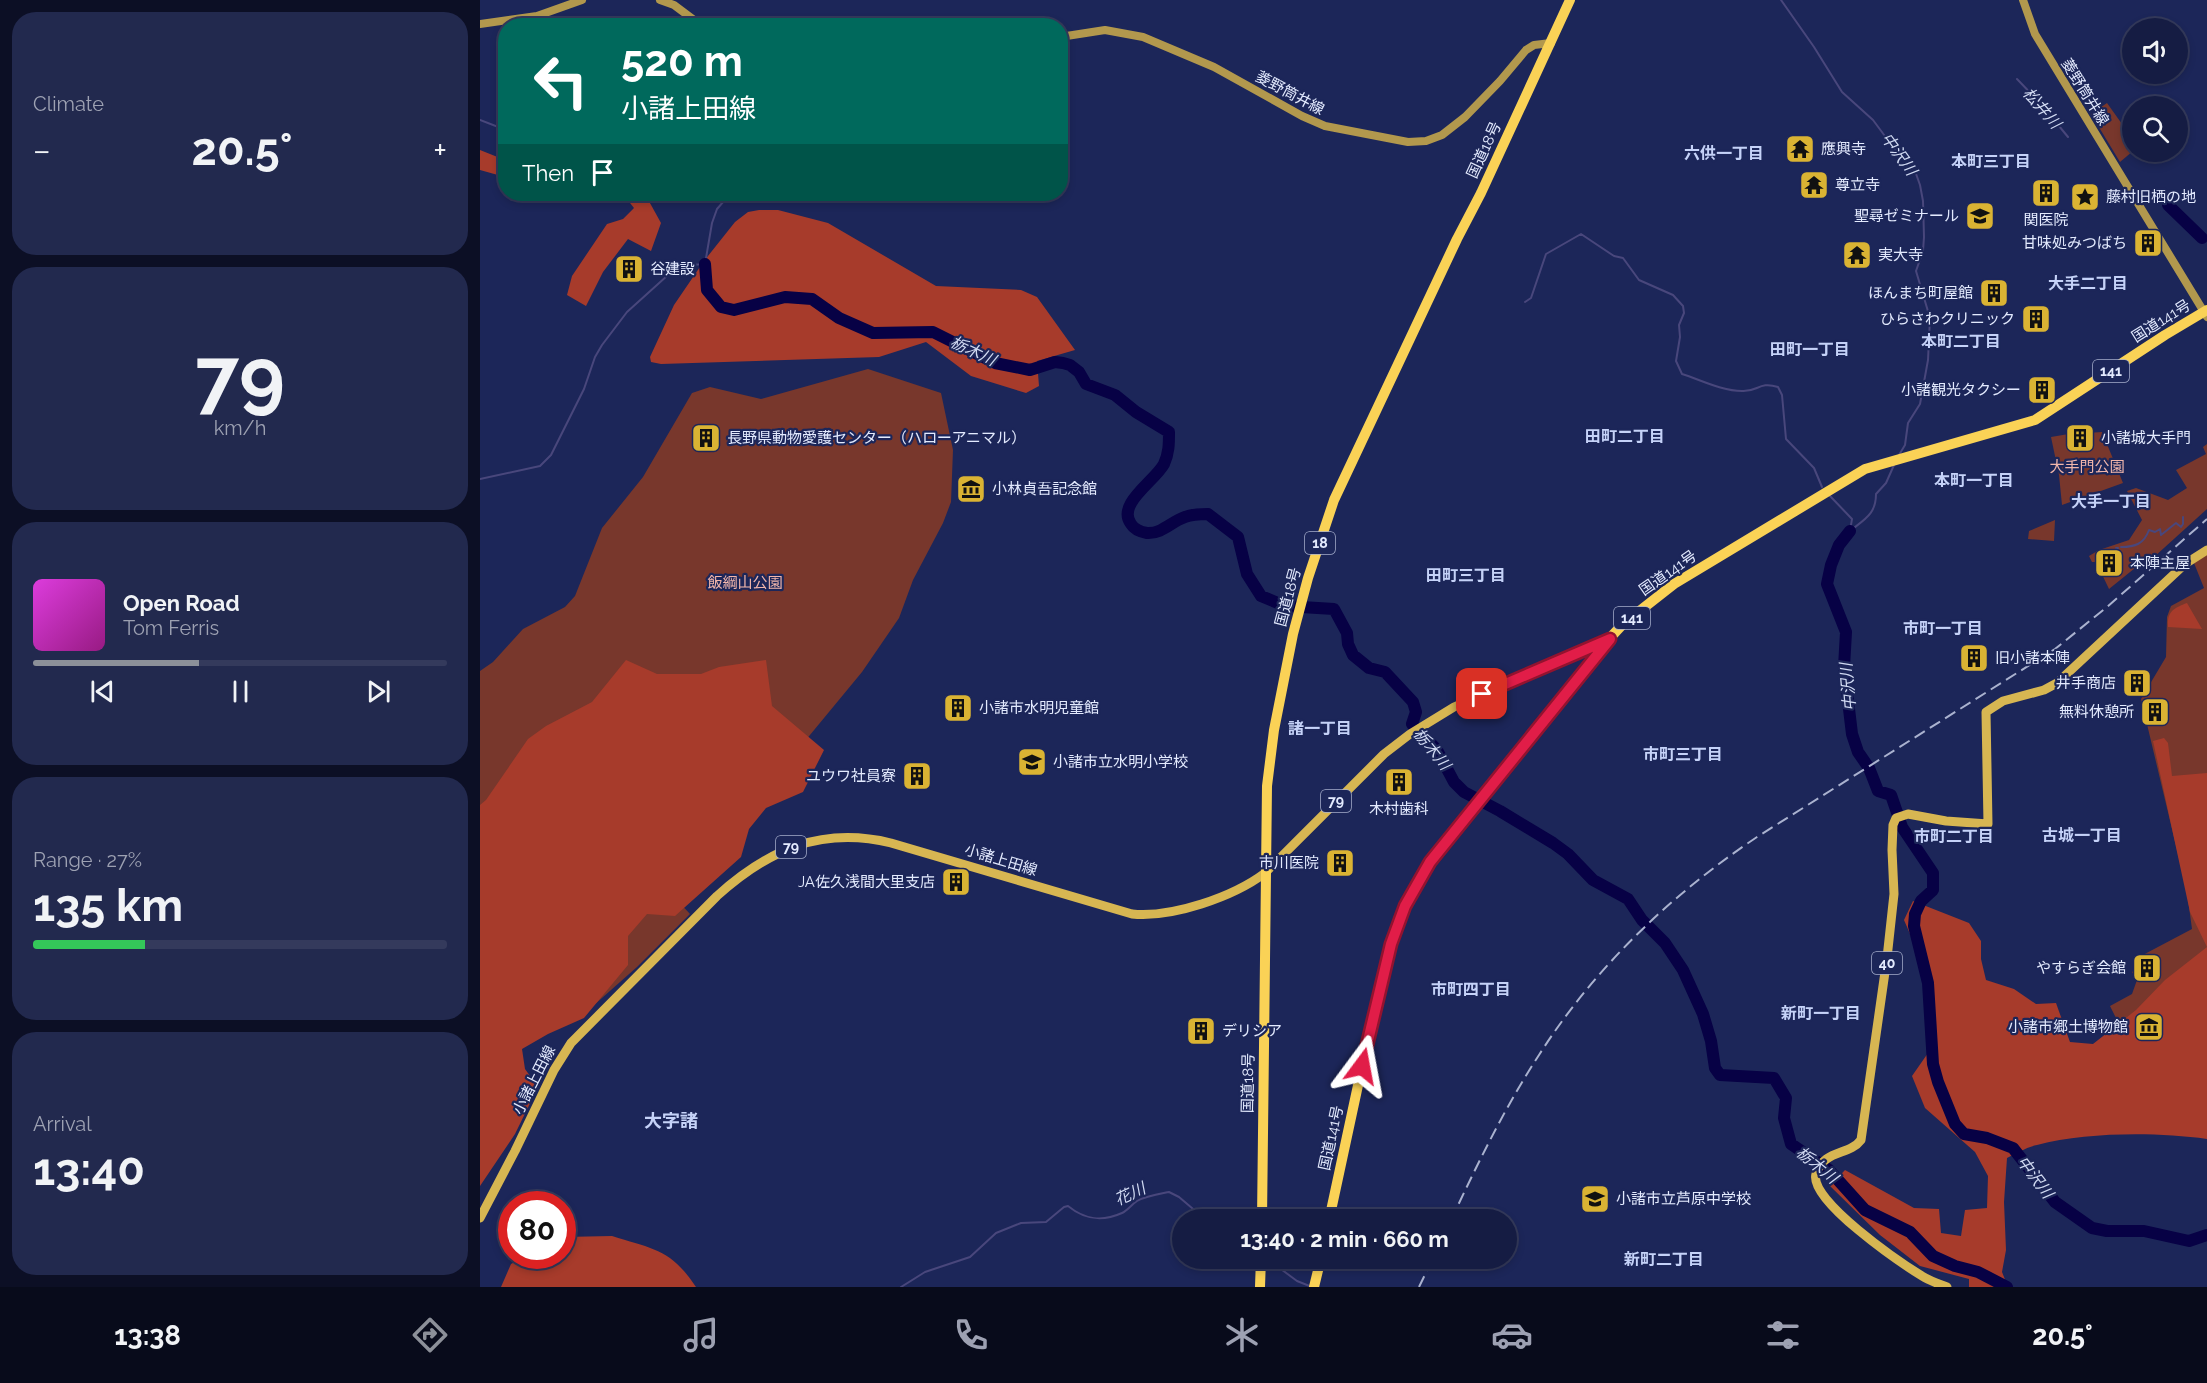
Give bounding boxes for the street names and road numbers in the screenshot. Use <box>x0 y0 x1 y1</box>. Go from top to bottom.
street label: 菱野筒井線 <box>2057 55 2113 129</box>
street label: 菱野筒井線 <box>1253 67 1327 119</box>
street label: 国道18号 <box>1463 119 1505 181</box>
street label: 国道141号 <box>2128 296 2194 346</box>
road number: 141 <box>2093 360 2129 382</box>
road number: 18 <box>1305 532 1335 554</box>
street label: 国道141号 <box>1636 547 1700 599</box>
street label: 国道18号 <box>1271 566 1305 628</box>
road number: 141 <box>1614 607 1650 629</box>
road number: 79 <box>1321 790 1351 812</box>
road number: 79 <box>776 836 806 858</box>
street label: 小諸上田線 <box>962 840 1040 880</box>
road number: 40 <box>1872 952 1902 974</box>
street label: 小諸上田線 <box>509 1042 559 1118</box>
street label: 国道18号 <box>1238 1053 1258 1113</box>
street label: 国道141号 <box>1315 1104 1347 1172</box>

